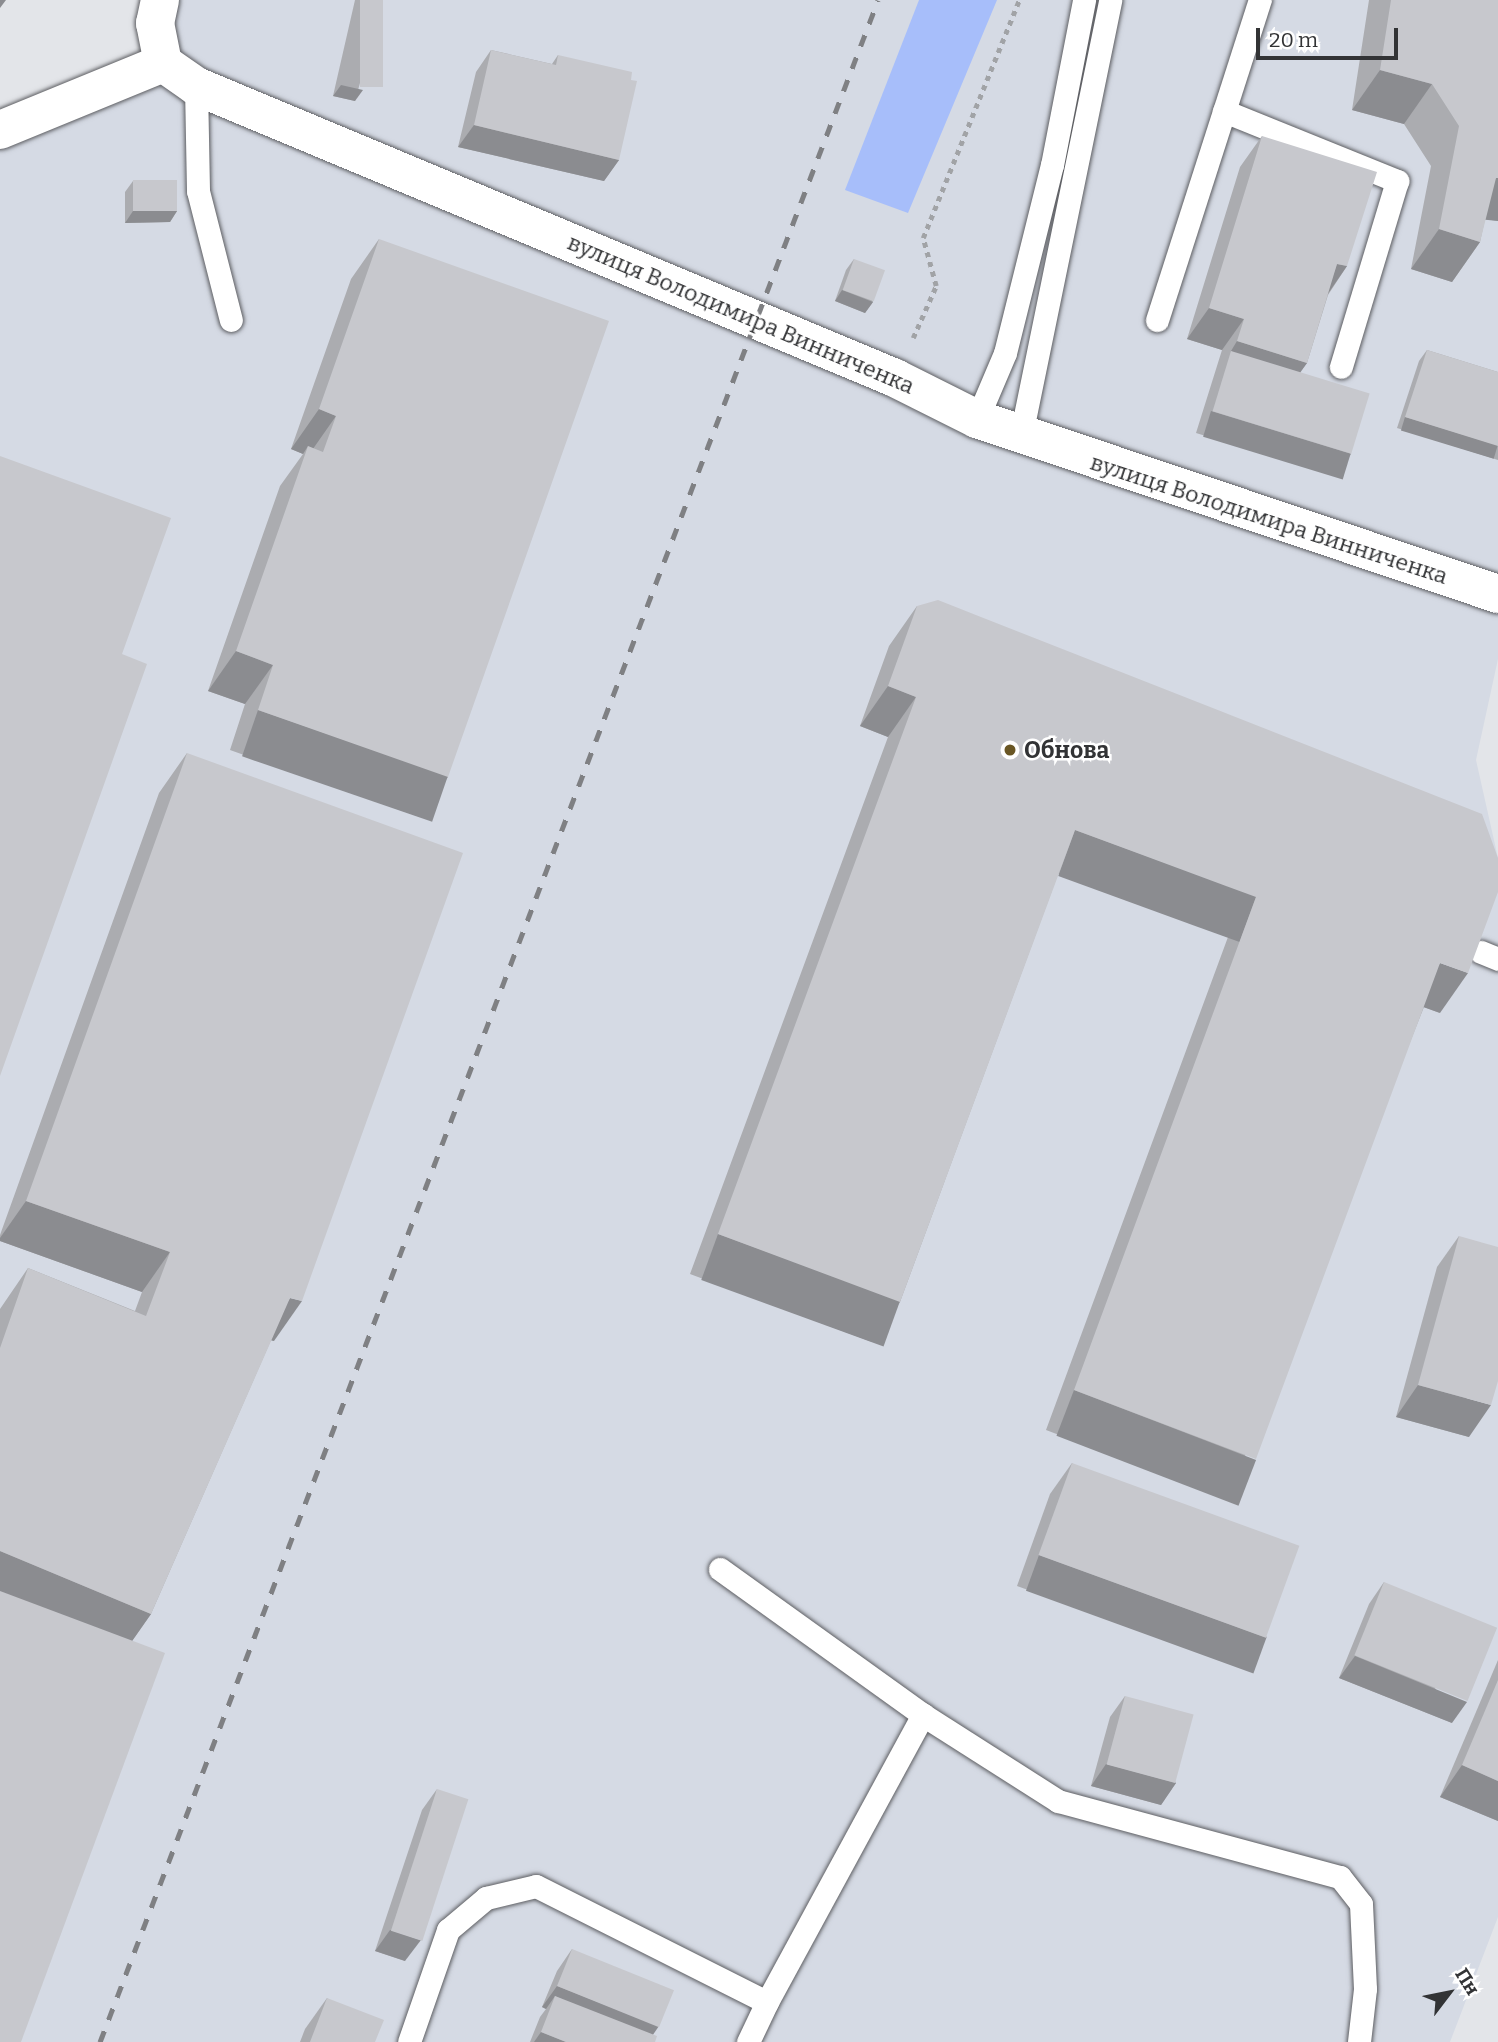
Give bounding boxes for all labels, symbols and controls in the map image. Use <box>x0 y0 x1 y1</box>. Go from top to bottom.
scale bar <box>1260 14 1402 58</box>
text: 20 m <box>1269 27 1318 53</box>
street label: вулиця Володимира Винниченка <box>563 228 919 400</box>
street label: вулиця Володимира Винниченка <box>1087 448 1451 590</box>
place label: Обнова <box>1024 736 1109 764</box>
marker: Обнова <box>1002 742 1018 758</box>
north arrow <box>1414 1958 1484 2028</box>
text: Пн <box>1450 1964 1484 1999</box>

